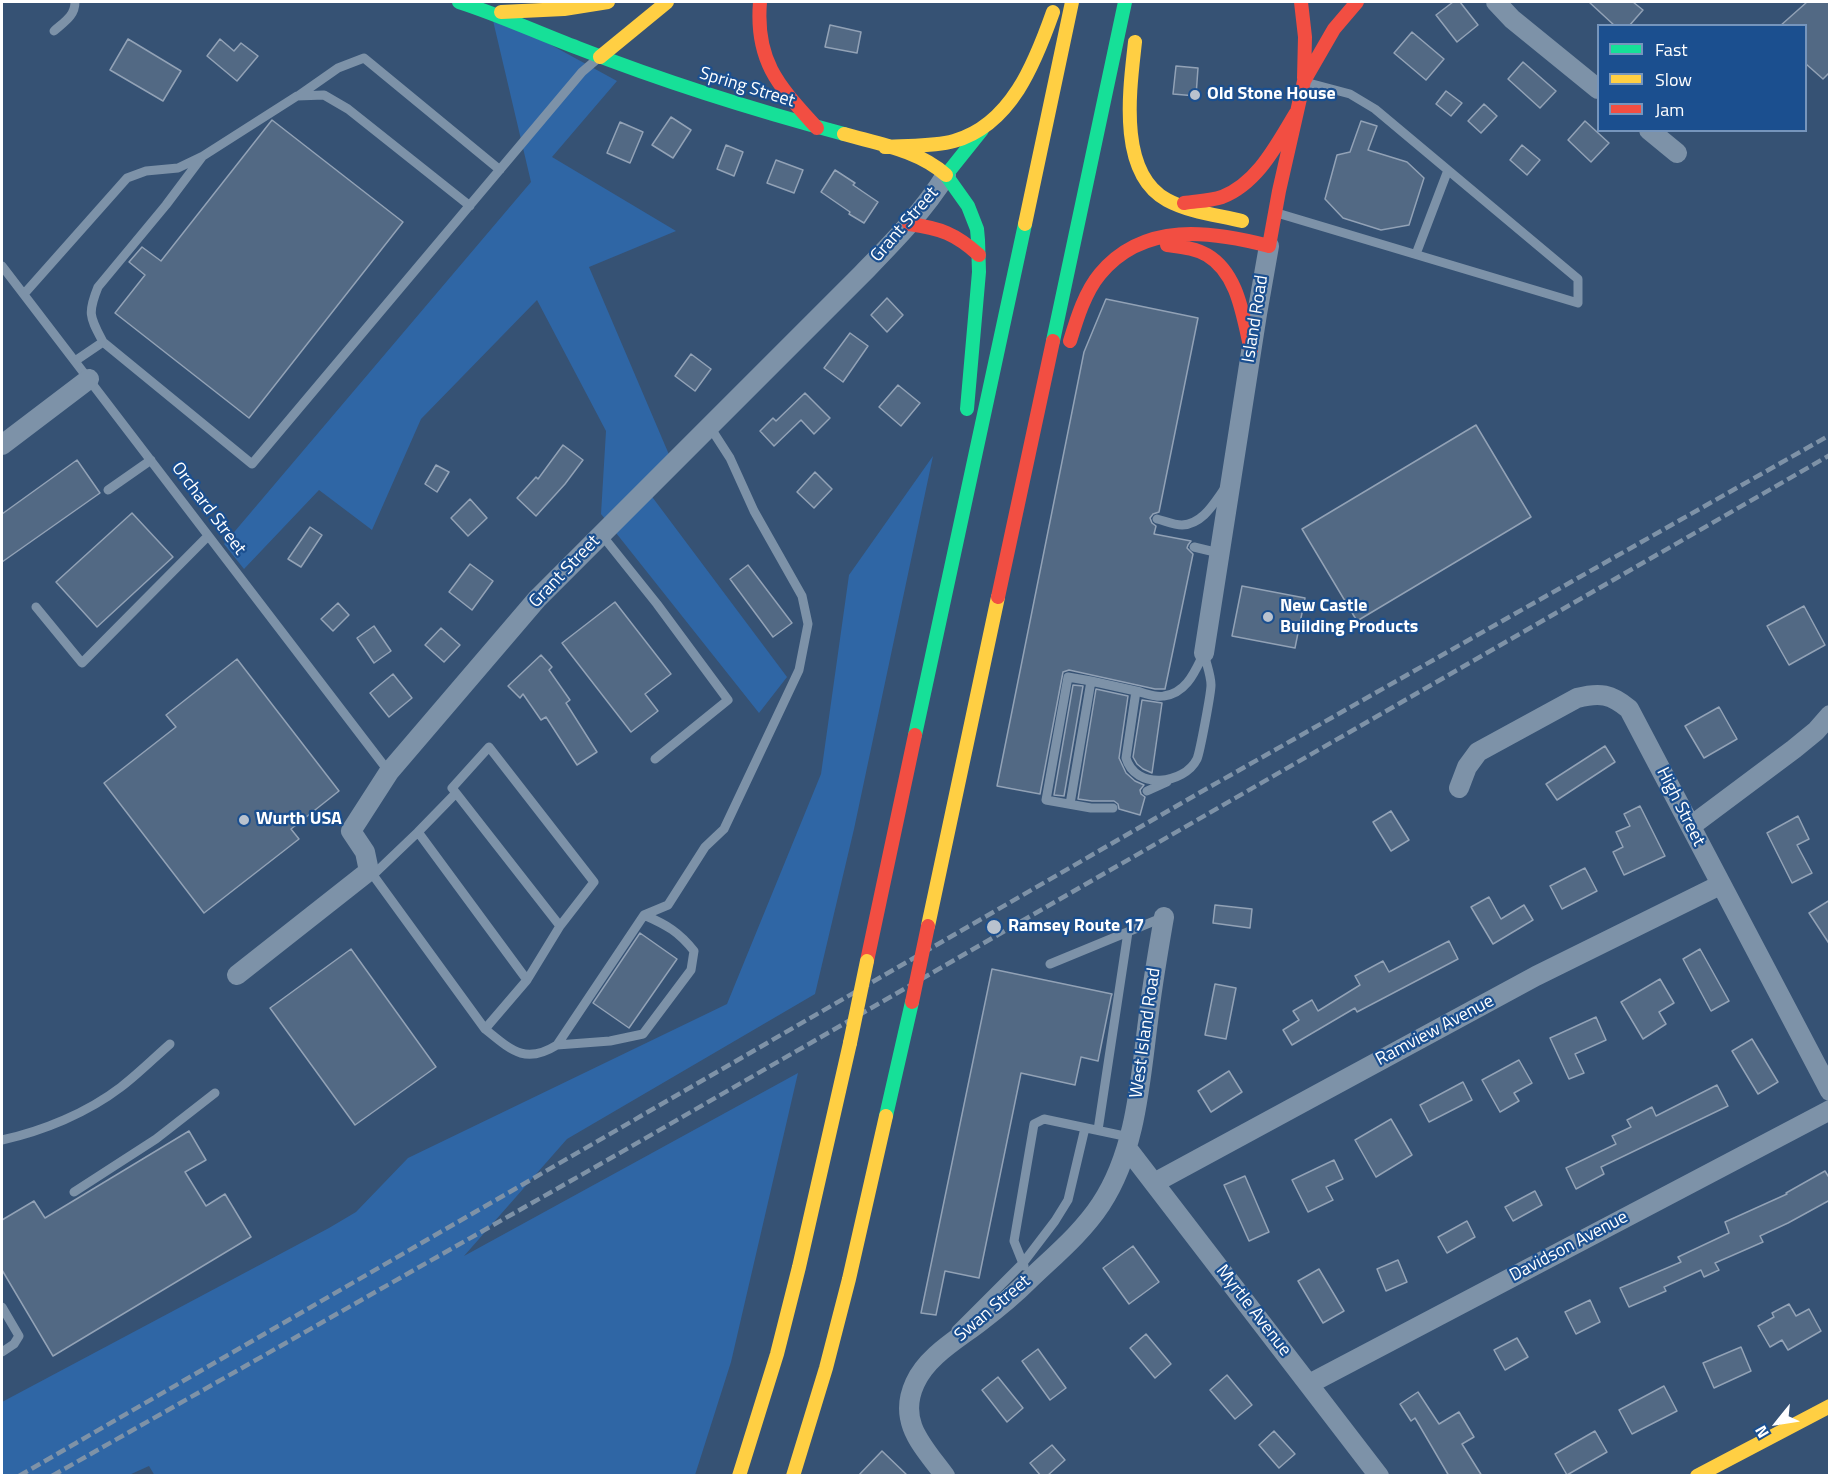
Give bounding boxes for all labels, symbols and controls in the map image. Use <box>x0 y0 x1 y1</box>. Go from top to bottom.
legend <box>1597 24 1807 132</box>
text: Fast <box>1655 36 1688 63</box>
street label: Spring Street <box>697 63 797 113</box>
text: Slow <box>1655 66 1692 93</box>
place label: Old Stone House <box>1207 84 1336 106</box>
marker: Old Stone House <box>1188 88 1202 102</box>
text: Jam <box>1655 96 1684 123</box>
street label: Grant Street <box>866 183 944 267</box>
street label: Island Road <box>1238 274 1274 364</box>
street label: Orchard Street <box>166 458 250 560</box>
street label: Grant Street <box>525 531 605 613</box>
place label: New Castle Building Products <box>1280 596 1418 638</box>
marker: New Castle Building Products <box>1261 610 1275 624</box>
street label: High Street <box>1651 764 1709 850</box>
place label: Wurth USA <box>256 809 342 831</box>
marker: Wurth USA <box>237 813 251 827</box>
place label: Ramsey Route 17 <box>1008 916 1144 938</box>
marker: Ramsey Route 17 <box>985 918 1003 936</box>
street label: West Island Road <box>1126 966 1166 1100</box>
street label: Ramview Avenue <box>1372 991 1498 1071</box>
street label: Davidson Avenue <box>1506 1207 1632 1287</box>
street label: Myrtle Avenue <box>1211 1261 1295 1361</box>
street label: Swan Street <box>951 1271 1035 1347</box>
north arrow <box>1747 1393 1807 1453</box>
text: N <box>1748 1421 1775 1443</box>

